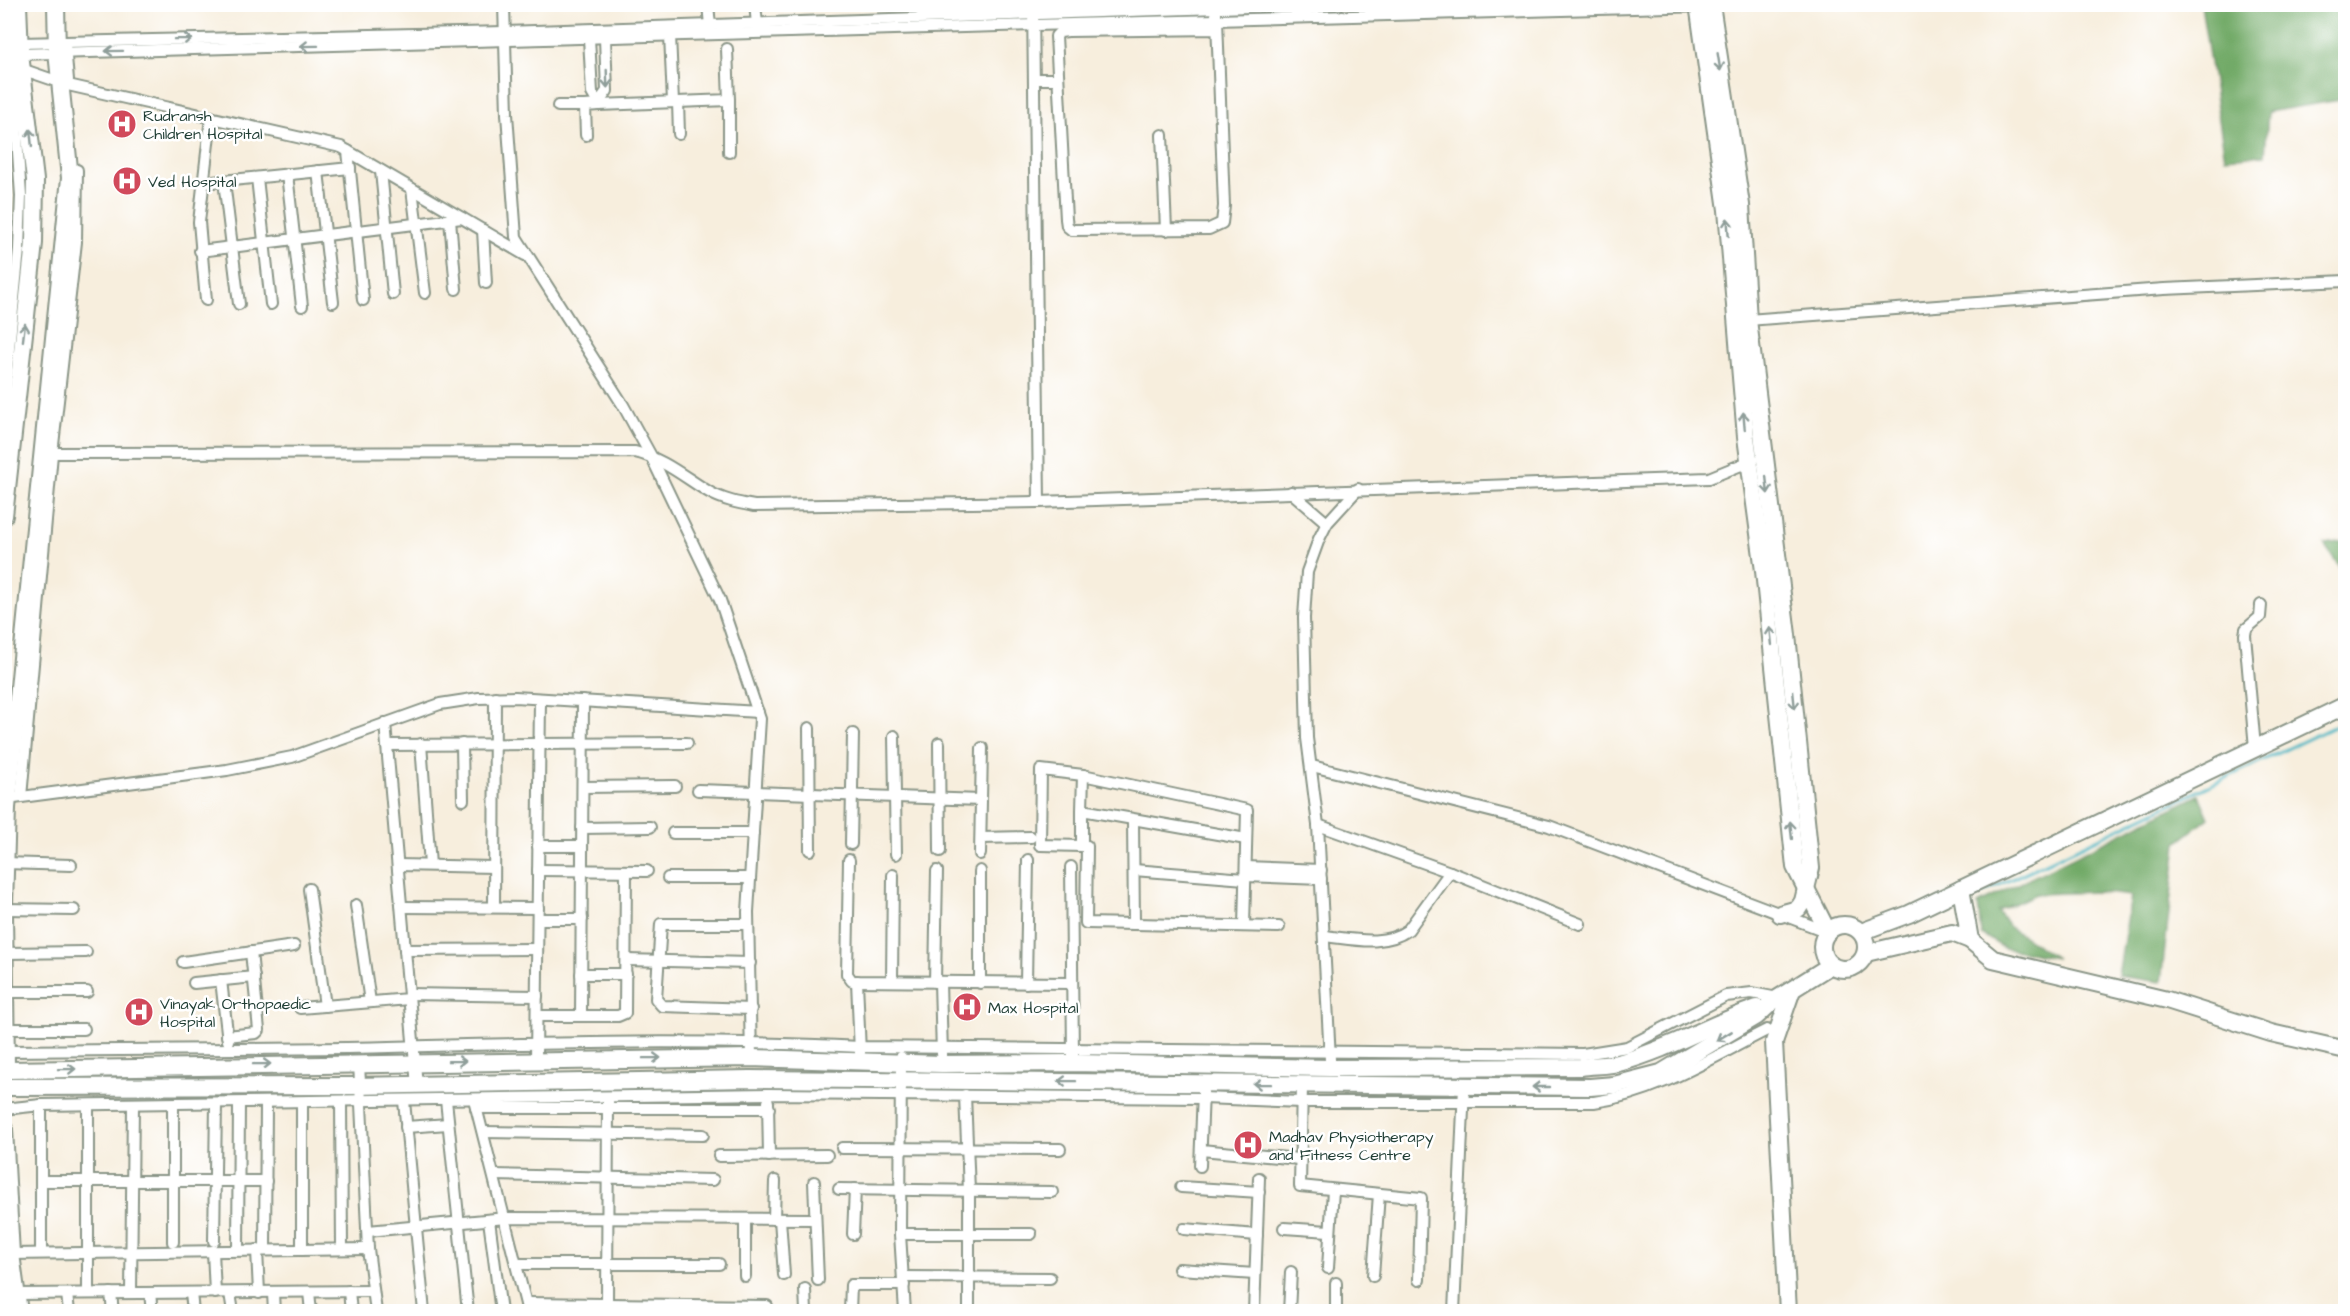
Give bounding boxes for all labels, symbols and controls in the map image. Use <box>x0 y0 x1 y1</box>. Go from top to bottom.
one-way arrow <box>173 33 193 44</box>
one-way arrow <box>299 40 319 52</box>
one-way arrow <box>105 45 125 56</box>
one-way arrow <box>1714 52 1725 72</box>
one-way arrow <box>601 68 612 88</box>
place label: Rudransh Children Hospital <box>143 105 262 145</box>
hospital icon: Rudransh Children Hospital <box>106 108 138 140</box>
one-way arrow <box>25 129 36 149</box>
hospital icon: Ved Hospital <box>111 165 143 197</box>
place label: Ved Hospital <box>148 171 236 193</box>
one-way arrow <box>1723 217 1734 237</box>
one-way arrow <box>19 323 30 343</box>
one-way arrow <box>1738 412 1749 432</box>
one-way arrow <box>1762 475 1773 495</box>
one-way arrow <box>1765 626 1776 646</box>
one-way arrow <box>1789 689 1800 709</box>
one-way arrow <box>1785 820 1796 840</box>
hospital icon: Max Hospital <box>951 991 983 1023</box>
place label: Vinayak Orthopaedic Hospital <box>160 993 311 1033</box>
hospital icon: Vinayak Orthopaedic Hospital <box>123 996 155 1028</box>
place label: Max Hospital <box>988 997 1078 1019</box>
one-way arrow <box>1716 1030 1733 1042</box>
one-way arrow <box>641 1053 661 1064</box>
one-way arrow <box>446 1056 466 1067</box>
one-way arrow <box>251 1059 271 1070</box>
one-way arrow <box>56 1063 76 1074</box>
one-way arrow <box>1057 1076 1077 1087</box>
one-way arrow <box>1252 1079 1272 1090</box>
one-way arrow <box>1531 1081 1551 1093</box>
place label: Madhav Physiotherapy and Fitness Centre <box>1269 1126 1434 1166</box>
hospital icon: Madhav Physiotherapy and Fitness Centre <box>1232 1129 1264 1161</box>

